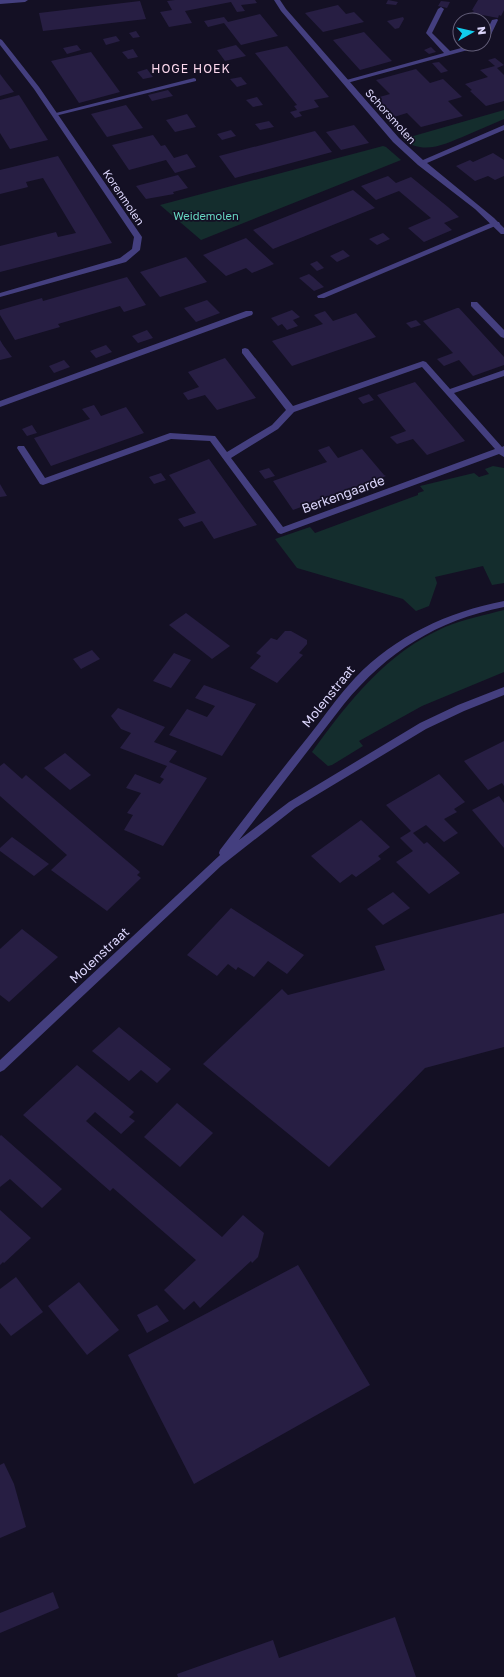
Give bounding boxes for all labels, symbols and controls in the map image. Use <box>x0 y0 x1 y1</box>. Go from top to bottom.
north arrow <box>452 12 492 52</box>
text: N <box>475 25 489 36</box>
district label: HOGE HOEK <box>151 61 231 76</box>
street label: Schorsmolen <box>363 86 419 146</box>
street label: Korenmolen <box>101 167 147 227</box>
park label: Weidemolen <box>173 209 239 222</box>
street label: Berkengaarde <box>299 472 387 516</box>
street label: Molenstraat <box>298 662 358 730</box>
street label: Molenstraat <box>66 923 132 987</box>

